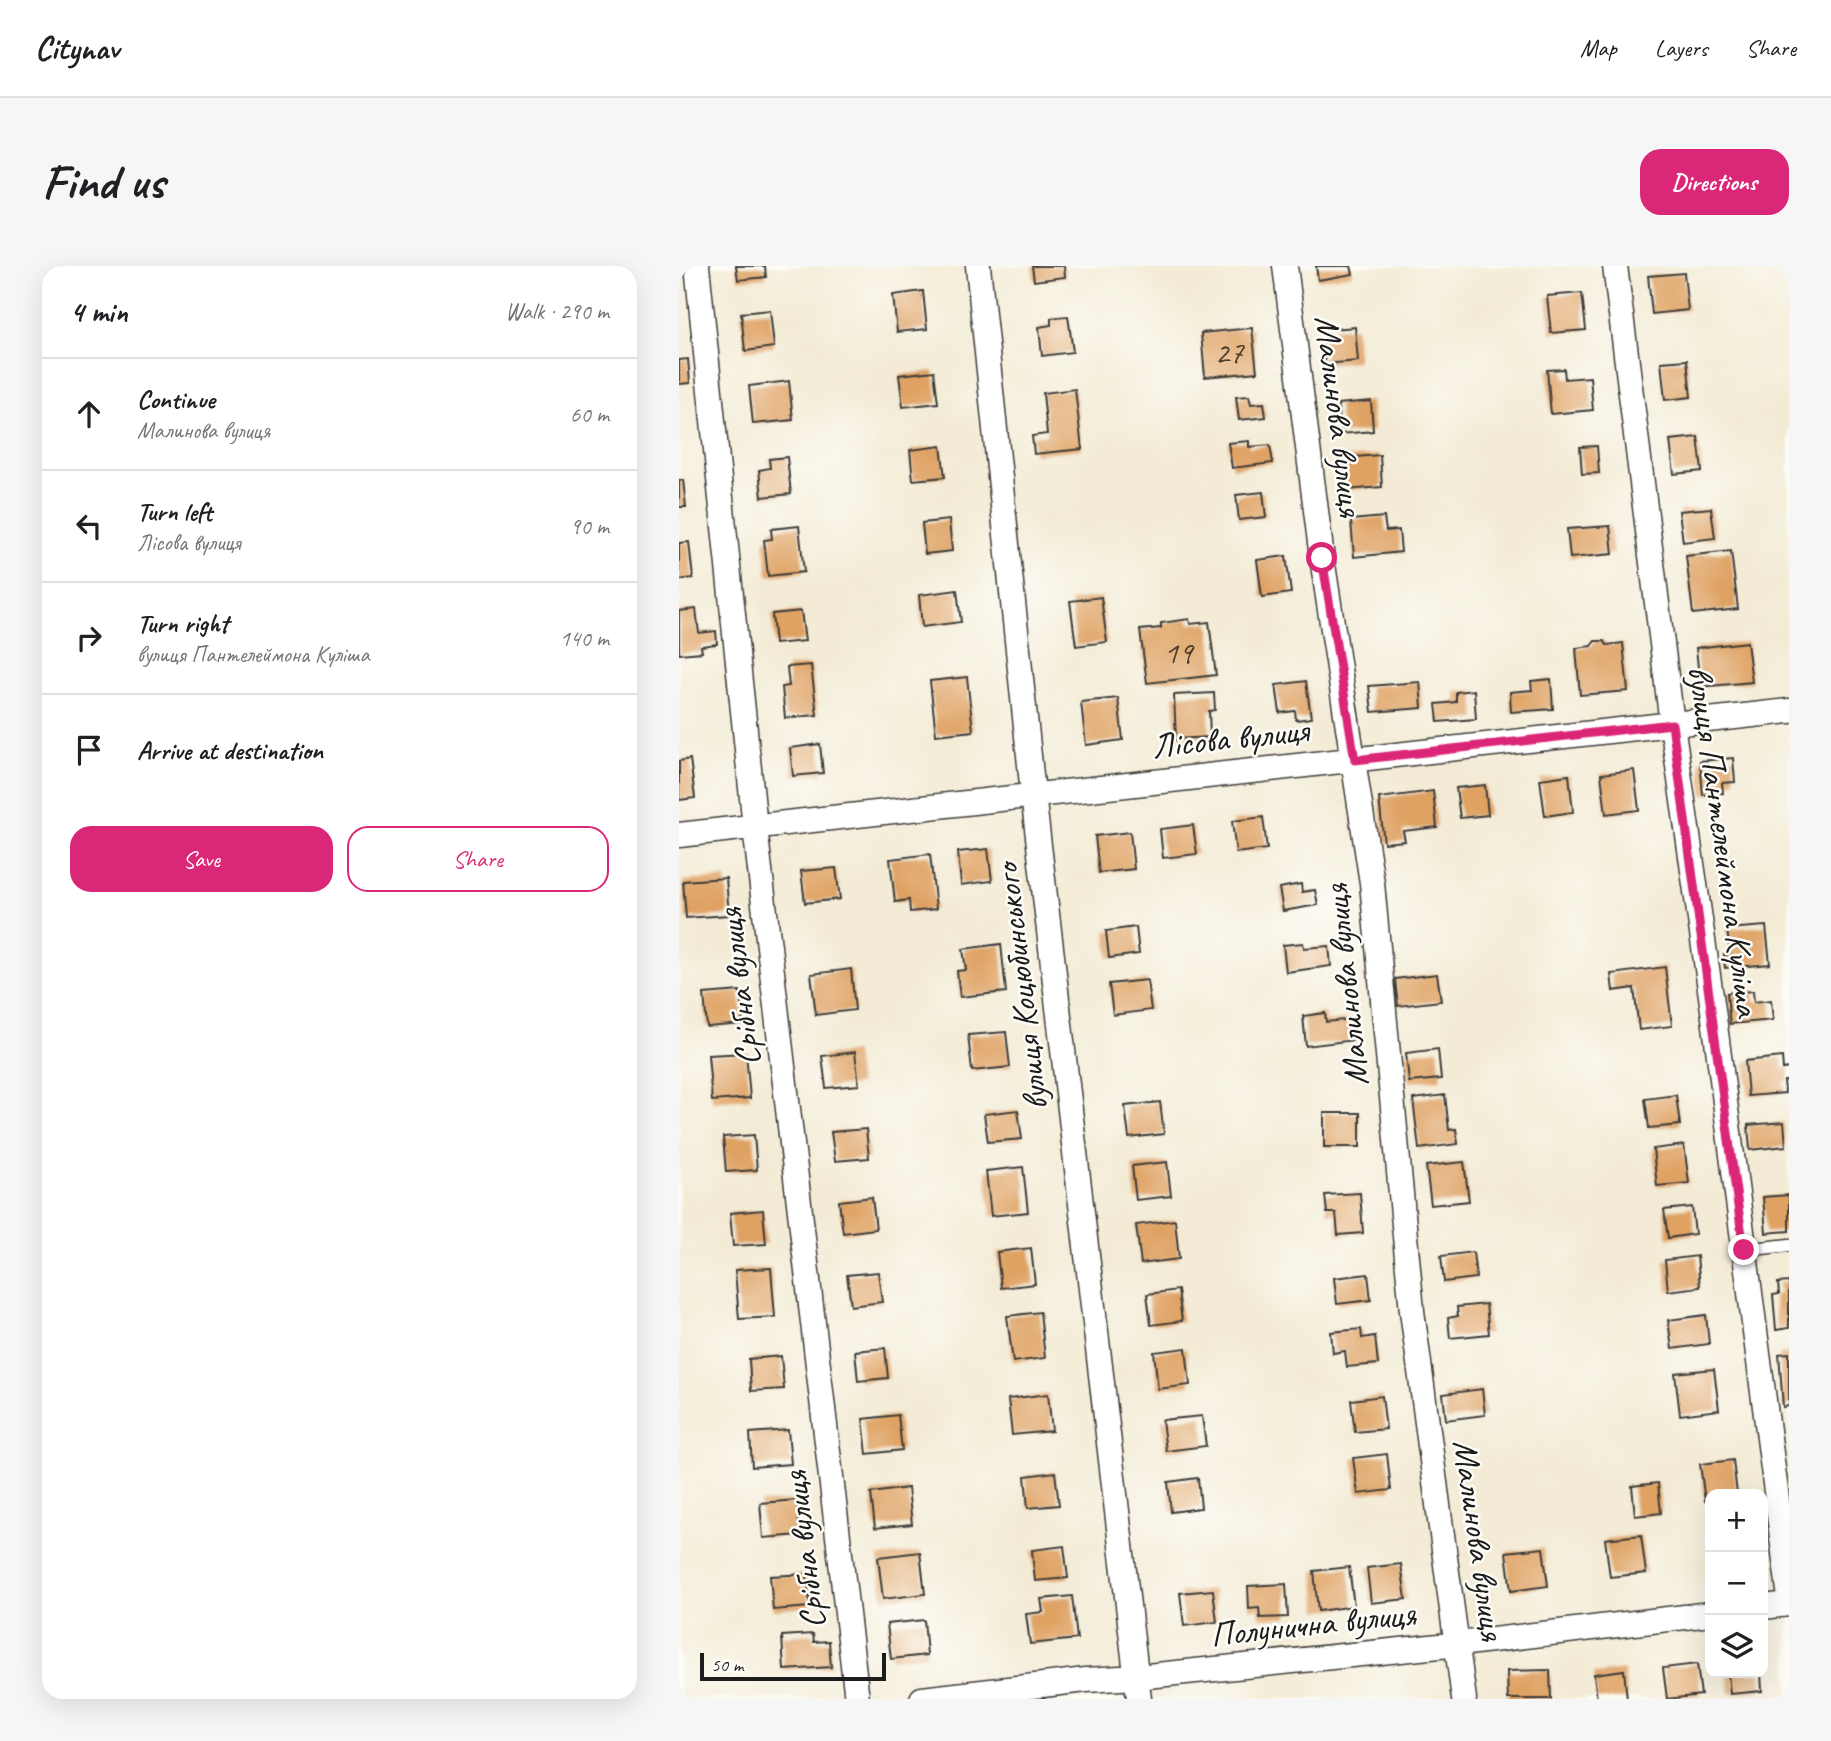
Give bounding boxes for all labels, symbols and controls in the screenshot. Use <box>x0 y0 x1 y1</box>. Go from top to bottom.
text: Citynav <box>35 27 119 69</box>
text: Map <box>1580 33 1617 63</box>
text: Layers <box>1655 33 1708 63</box>
text: Share <box>1746 33 1796 63</box>
button: Directions <box>1640 149 1789 215</box>
text: Find us <box>42 151 164 213</box>
text: 4 min <box>70 293 127 331</box>
text: Walk · 290 m <box>505 297 609 326</box>
street label: Малинова вулиця <box>1304 313 1374 520</box>
house number: 27 <box>1215 332 1245 373</box>
text: Continue <box>137 383 215 416</box>
icon: ahead <box>70 395 108 433</box>
text: 60 m <box>570 400 609 429</box>
text: Малинова вулиця <box>137 416 270 445</box>
text: Turn left <box>137 495 212 528</box>
icon: left <box>70 507 108 545</box>
text: 90 m <box>570 512 609 541</box>
text: Лісова вулиця <box>137 528 240 557</box>
route start <box>1306 542 1337 573</box>
text: Turn right <box>137 607 228 640</box>
icon: right <box>70 619 108 657</box>
text: 140 m <box>560 624 609 653</box>
house number: 19 <box>1164 632 1195 673</box>
text: вулиця Пантелеймона Куліша <box>137 640 369 669</box>
street label: вулиця Пантелеймона Куліша <box>1677 663 1771 1022</box>
street label: Лісова вулиця <box>1149 707 1313 769</box>
icon: arrive <box>70 731 108 769</box>
text: Arrive at destination <box>137 734 323 767</box>
button: Save <box>70 826 333 892</box>
button: Share <box>347 826 609 892</box>
street label: вулиця Коцюбинського <box>983 857 1058 1113</box>
street label: Малинова вулиця <box>1313 881 1379 1088</box>
street label: Срібна вулиця <box>707 904 771 1069</box>
route end <box>1728 1234 1759 1265</box>
street label: Малинова вулиця <box>1443 1437 1516 1645</box>
street label: Срібна вулиця <box>772 1467 836 1632</box>
map controls <box>1705 1489 1768 1678</box>
button: + <box>1705 1489 1768 1552</box>
button: − <box>1705 1552 1768 1615</box>
street label: Полунична вулиця <box>1208 1591 1419 1657</box>
button: layers <box>1705 1615 1768 1678</box>
scale bar <box>700 1650 885 1682</box>
text: 50 m <box>711 1653 743 1677</box>

